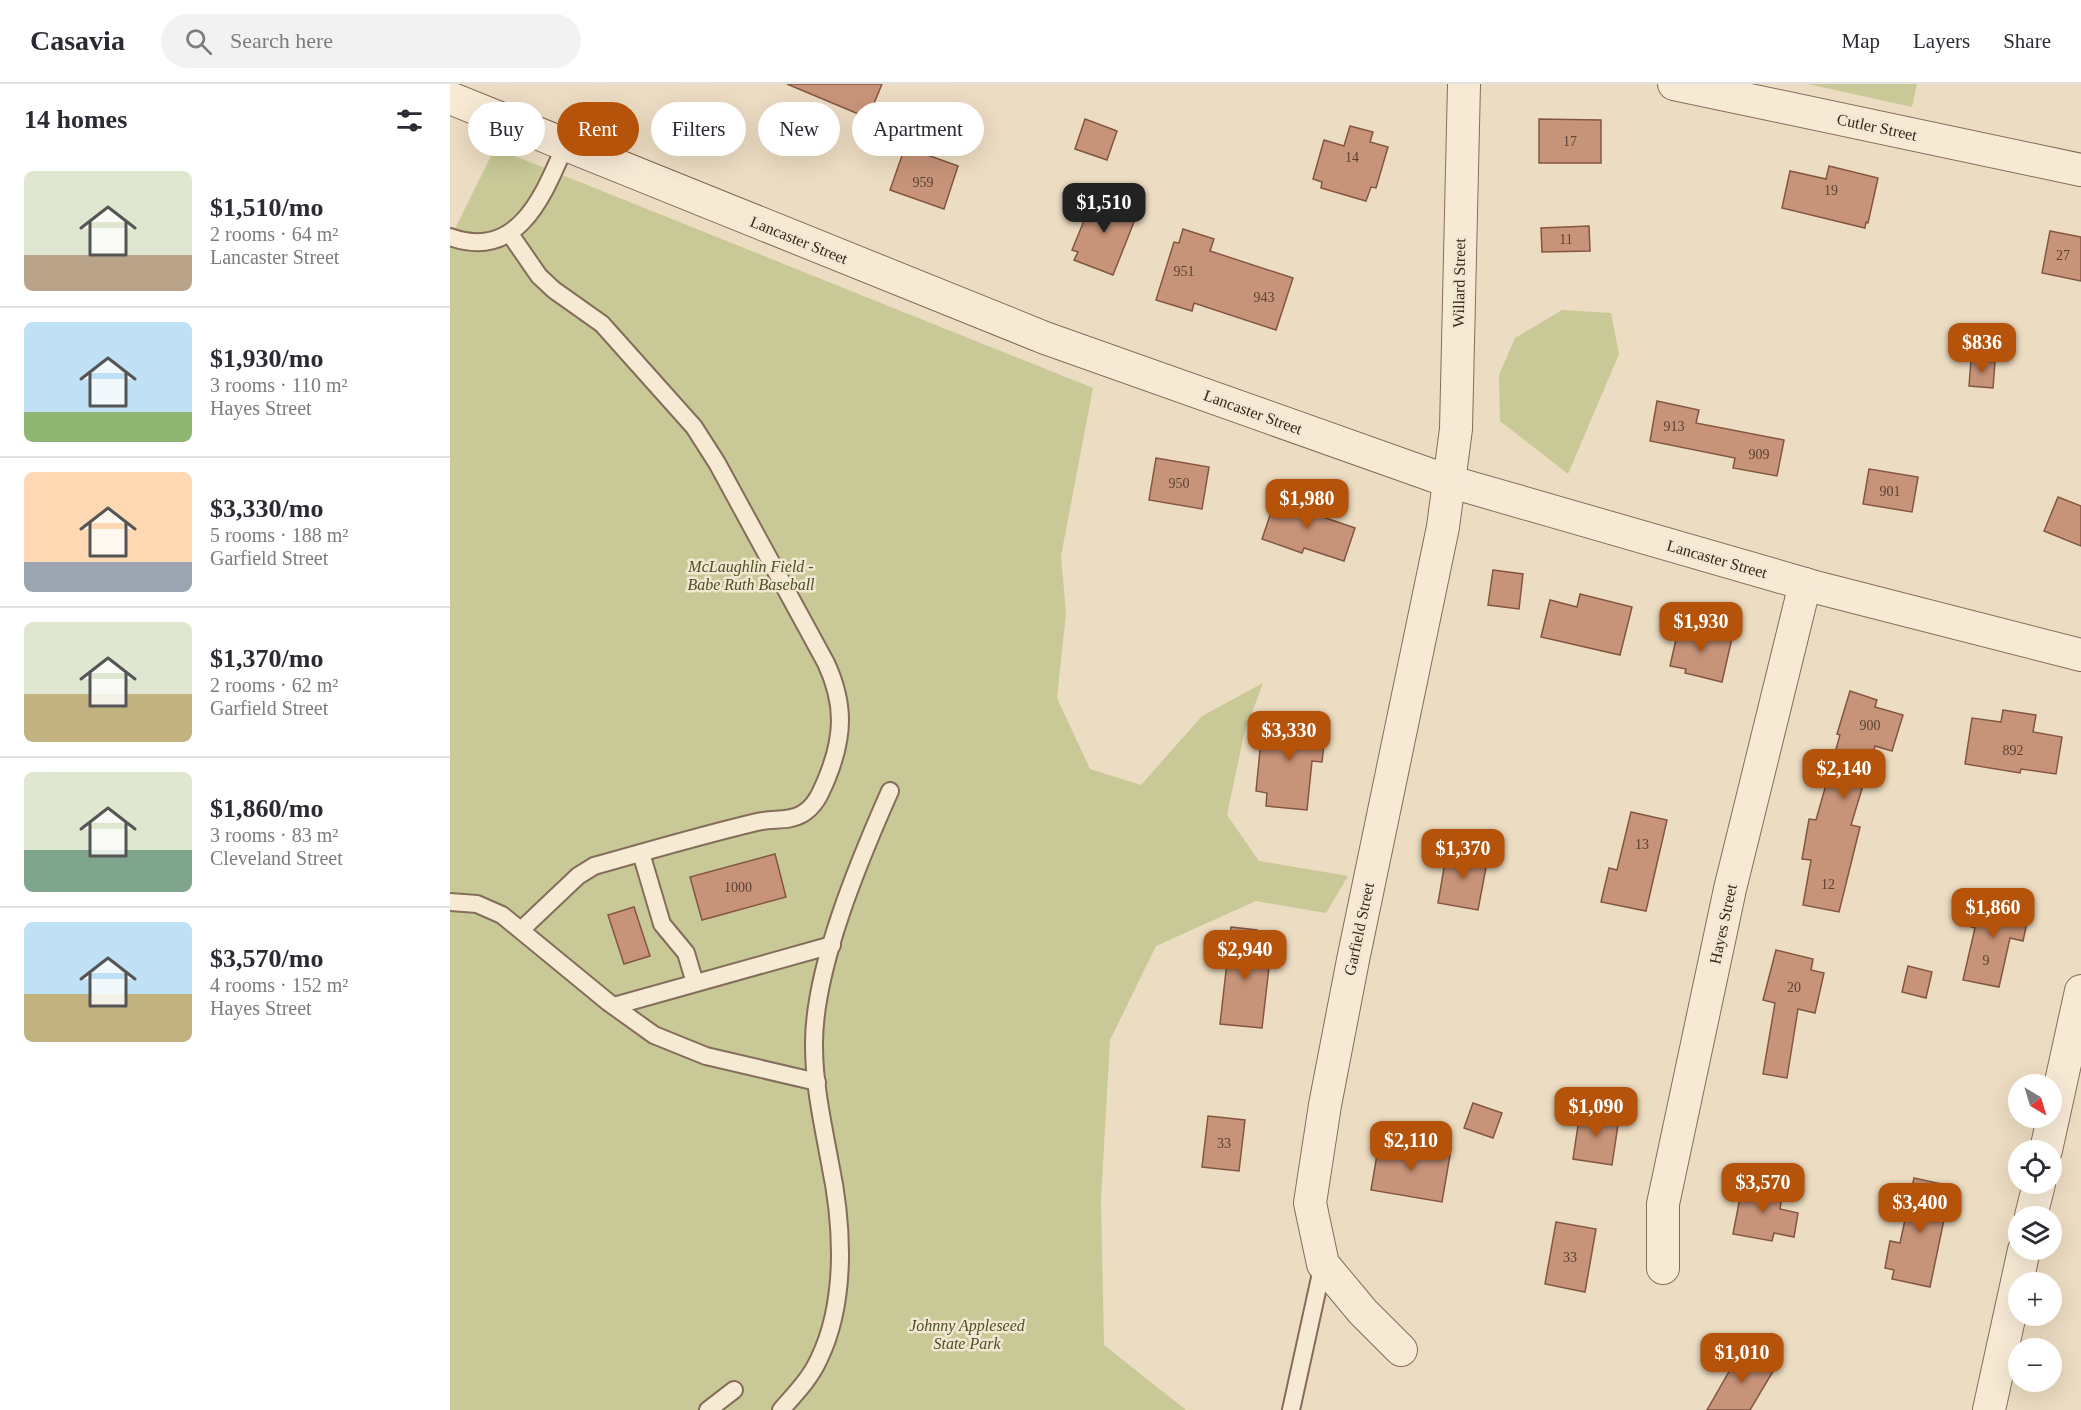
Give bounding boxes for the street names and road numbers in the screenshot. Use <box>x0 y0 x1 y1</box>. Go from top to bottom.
street label: Cutler Street <box>1835 110 1919 144</box>
street label: Lancaster Street <box>748 213 851 267</box>
street label: Willard Street <box>1450 238 1468 328</box>
street label: Lancaster Street <box>1201 386 1305 438</box>
street label: Lancaster Street <box>1665 537 1770 582</box>
street label: Garfield Street <box>1341 880 1377 977</box>
street label: Hayes Street <box>1706 882 1741 966</box>

